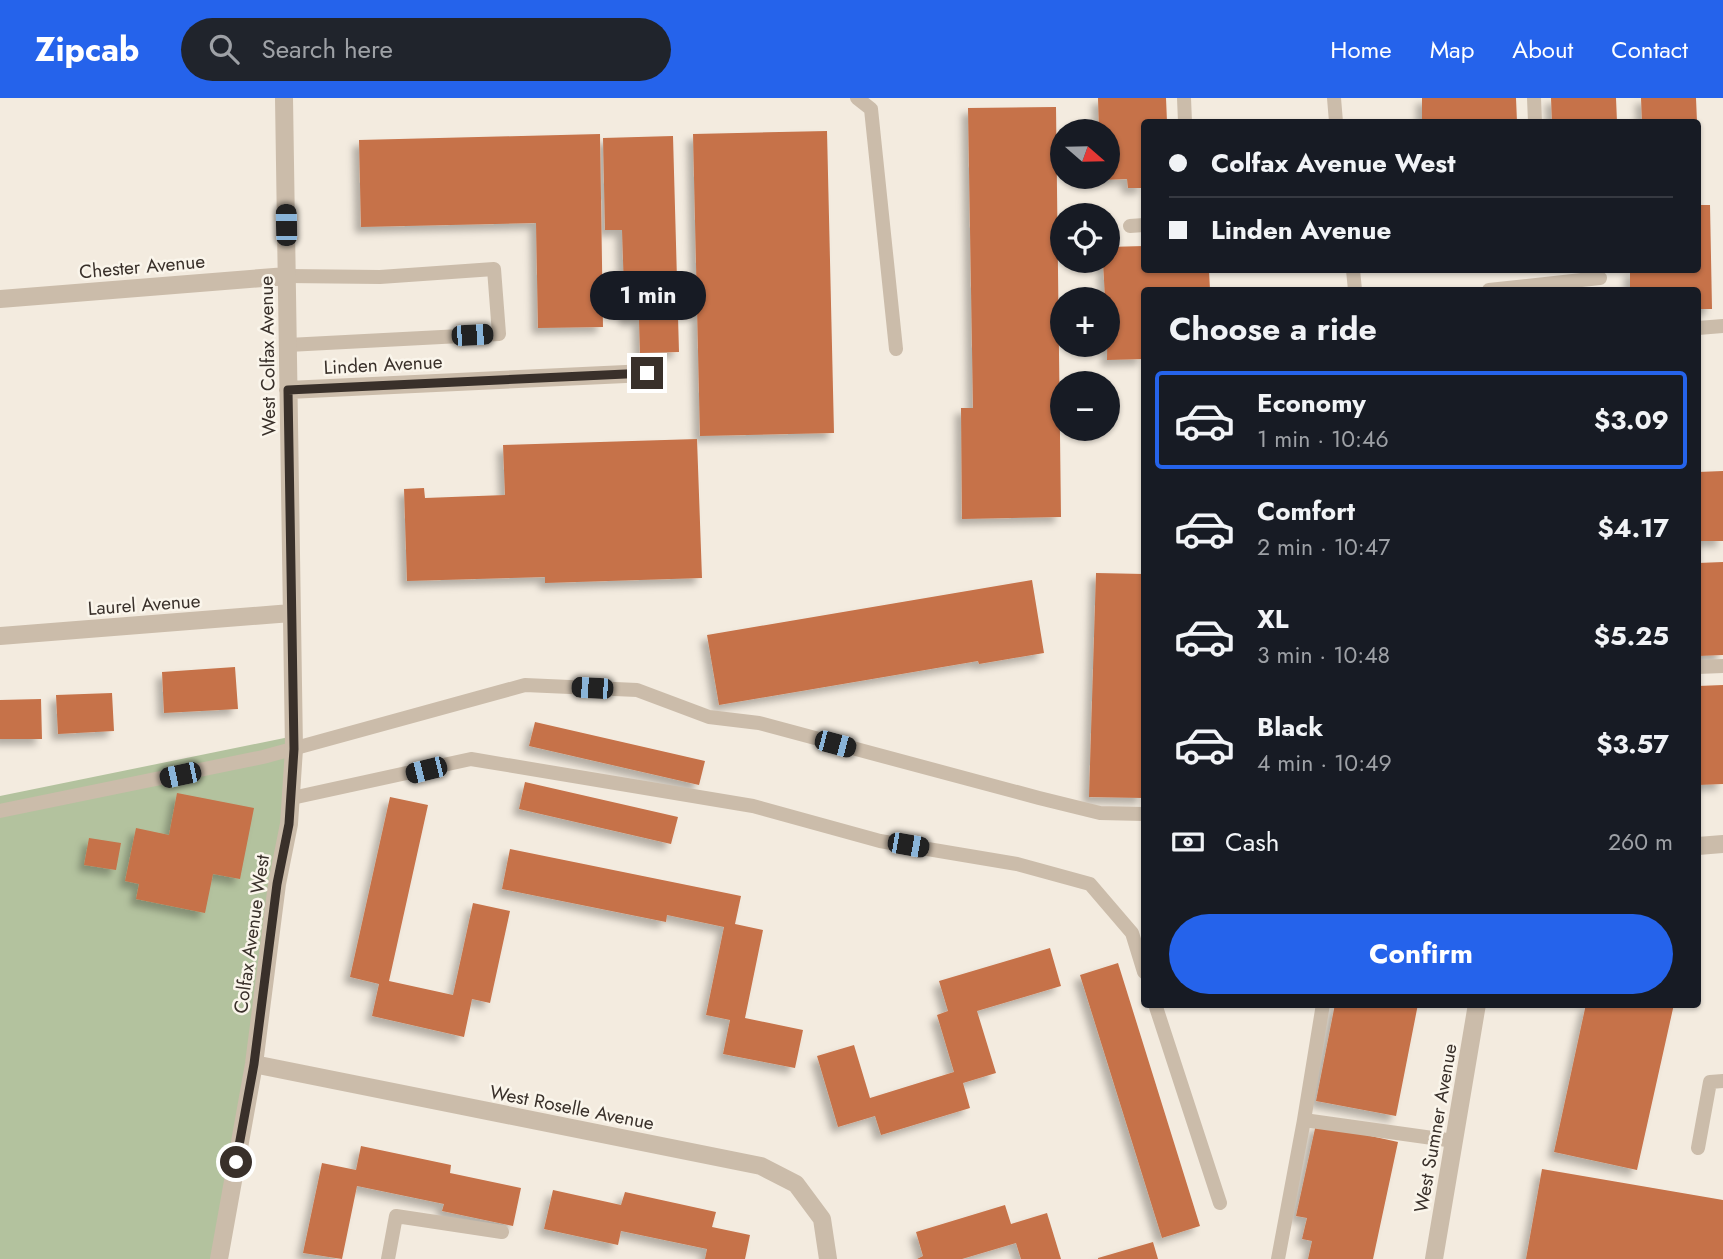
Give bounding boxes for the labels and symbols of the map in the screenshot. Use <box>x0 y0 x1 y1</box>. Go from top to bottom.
north arrow <box>1050 119 1120 189</box>
car <box>276 204 297 246</box>
street label: Chester Avenue <box>78 248 206 285</box>
callout: 1 min <box>589 272 705 320</box>
street label: West Colfax Avenue <box>253 275 282 436</box>
car <box>451 323 494 347</box>
street label: Linden Avenue <box>323 348 443 381</box>
route end <box>631 357 663 389</box>
street label: Laurel Avenue <box>87 587 202 622</box>
car <box>571 676 614 700</box>
car <box>812 728 859 760</box>
car <box>404 755 449 785</box>
car <box>158 760 203 790</box>
car <box>886 831 931 859</box>
street label: Colfax Avenue West <box>227 852 276 1015</box>
street label: West Sumner Avenue <box>1407 1041 1464 1215</box>
street label: West Roselle Avenue <box>487 1078 657 1137</box>
route start <box>220 1146 252 1178</box>

